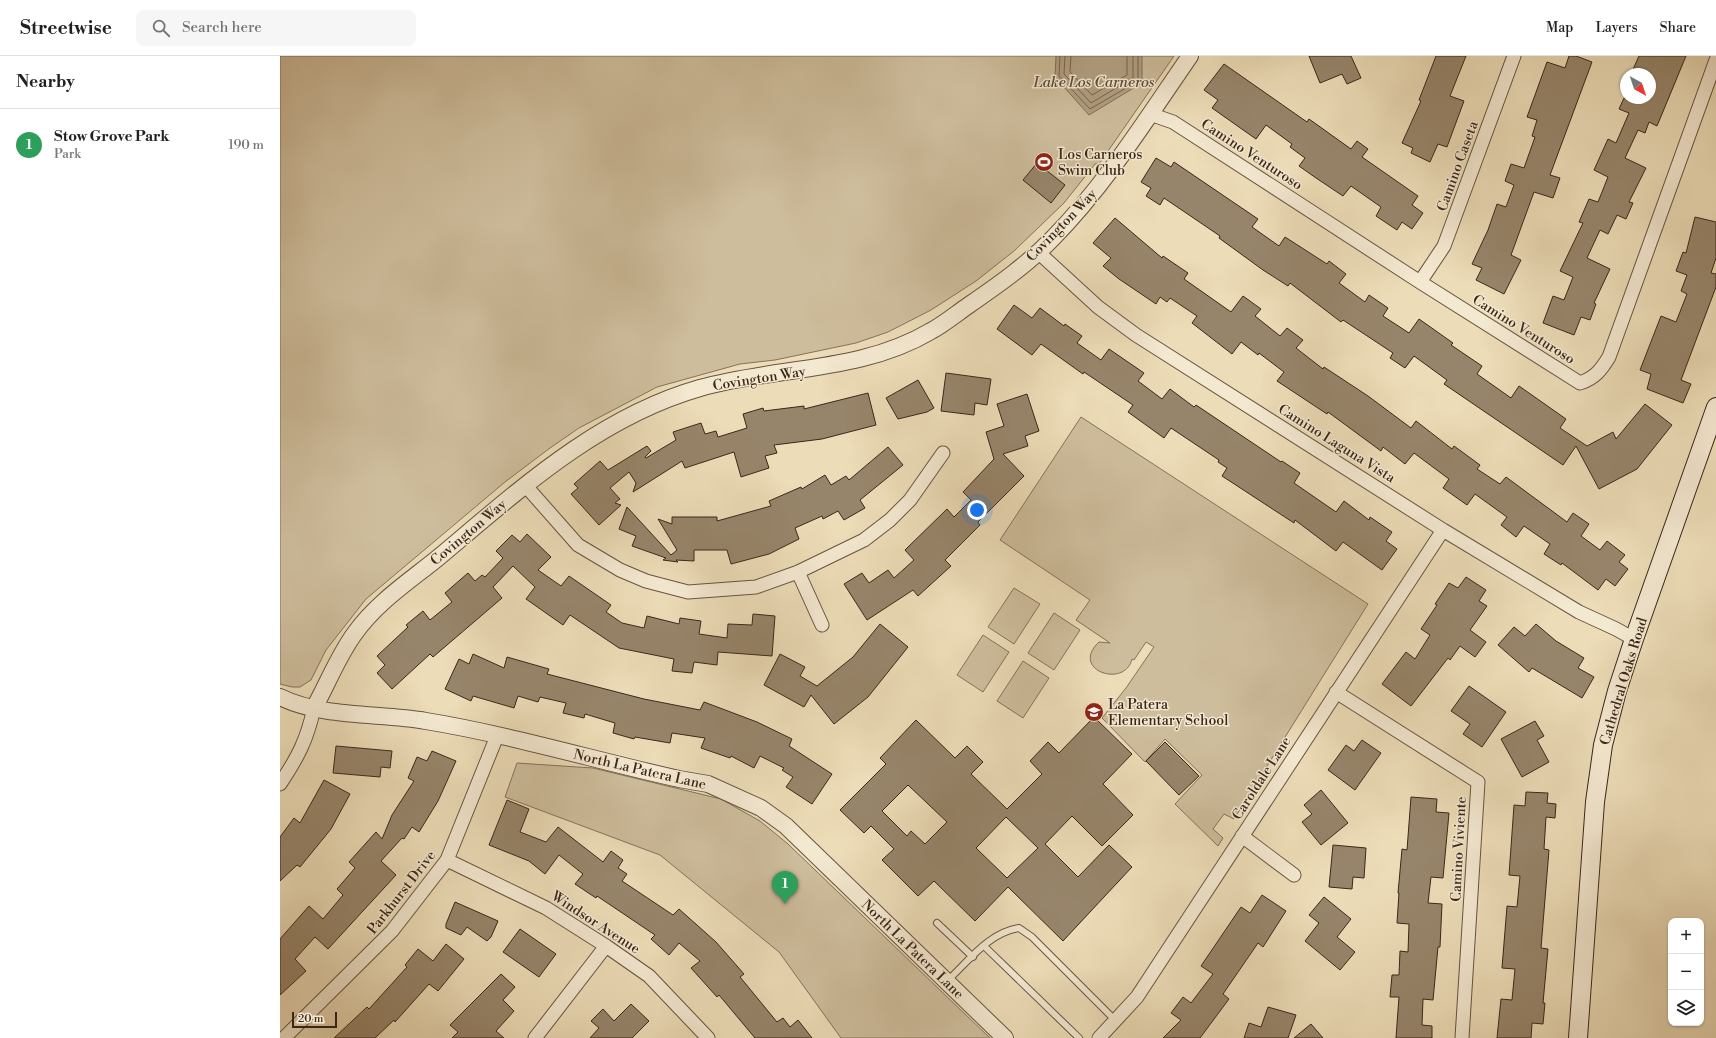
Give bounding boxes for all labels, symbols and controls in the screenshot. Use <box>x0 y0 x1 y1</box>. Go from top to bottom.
search box <box>136 10 416 46</box>
text: Streetwise <box>20 16 112 40</box>
icon: search <box>150 17 172 39</box>
text: Search here <box>182 18 262 37</box>
text: Map <box>1546 19 1573 37</box>
text: Layers <box>1595 19 1638 37</box>
text: Share <box>1660 19 1696 37</box>
north arrow <box>1620 68 1656 104</box>
text: Nearby <box>16 71 75 93</box>
water label: Lake Los Carneros <box>1033 73 1155 92</box>
street label: Camino Venturoso <box>1197 115 1306 194</box>
street label: Camino Caseta <box>1433 118 1483 214</box>
text: Stow Grove Park <box>54 127 170 146</box>
text: 1 <box>26 137 32 153</box>
text: 190 m <box>228 137 264 153</box>
text: Park <box>54 146 81 162</box>
place label: Los Carneros Swim Club <box>1058 146 1142 180</box>
sports icon: Los Carneros Swim Club <box>1033 151 1055 173</box>
street label: Covington Way <box>1023 186 1101 266</box>
street label: Camino Venturoso <box>1469 291 1578 369</box>
street label: Covington Way <box>711 363 807 395</box>
street label: Camino Laguna Vista <box>1274 400 1399 488</box>
street label: Covington Way <box>427 496 511 570</box>
your location <box>967 500 987 520</box>
street label: Cathedral Oaks Road <box>1596 615 1652 747</box>
place label: La Patera Elementary School <box>1108 696 1228 730</box>
school or university icon: La Patera Elementary School <box>1083 701 1105 723</box>
street label: Caroldale Lane <box>1228 734 1295 823</box>
street label: North La Patera Lane <box>572 746 708 794</box>
street label: Camino Viviente <box>1447 796 1471 902</box>
street label: Parkhurst Drive <box>364 847 440 938</box>
pin: 1 <box>772 871 798 904</box>
street label: Windsor Avenue <box>547 887 643 958</box>
street label: North La Patera Lane <box>857 896 967 1003</box>
map controls <box>1668 918 1704 1026</box>
button: + <box>1668 918 1704 954</box>
button: − <box>1668 954 1704 990</box>
button: layers <box>1668 990 1704 1026</box>
scale bar <box>292 1010 337 1029</box>
text: 20 m <box>298 1012 323 1026</box>

